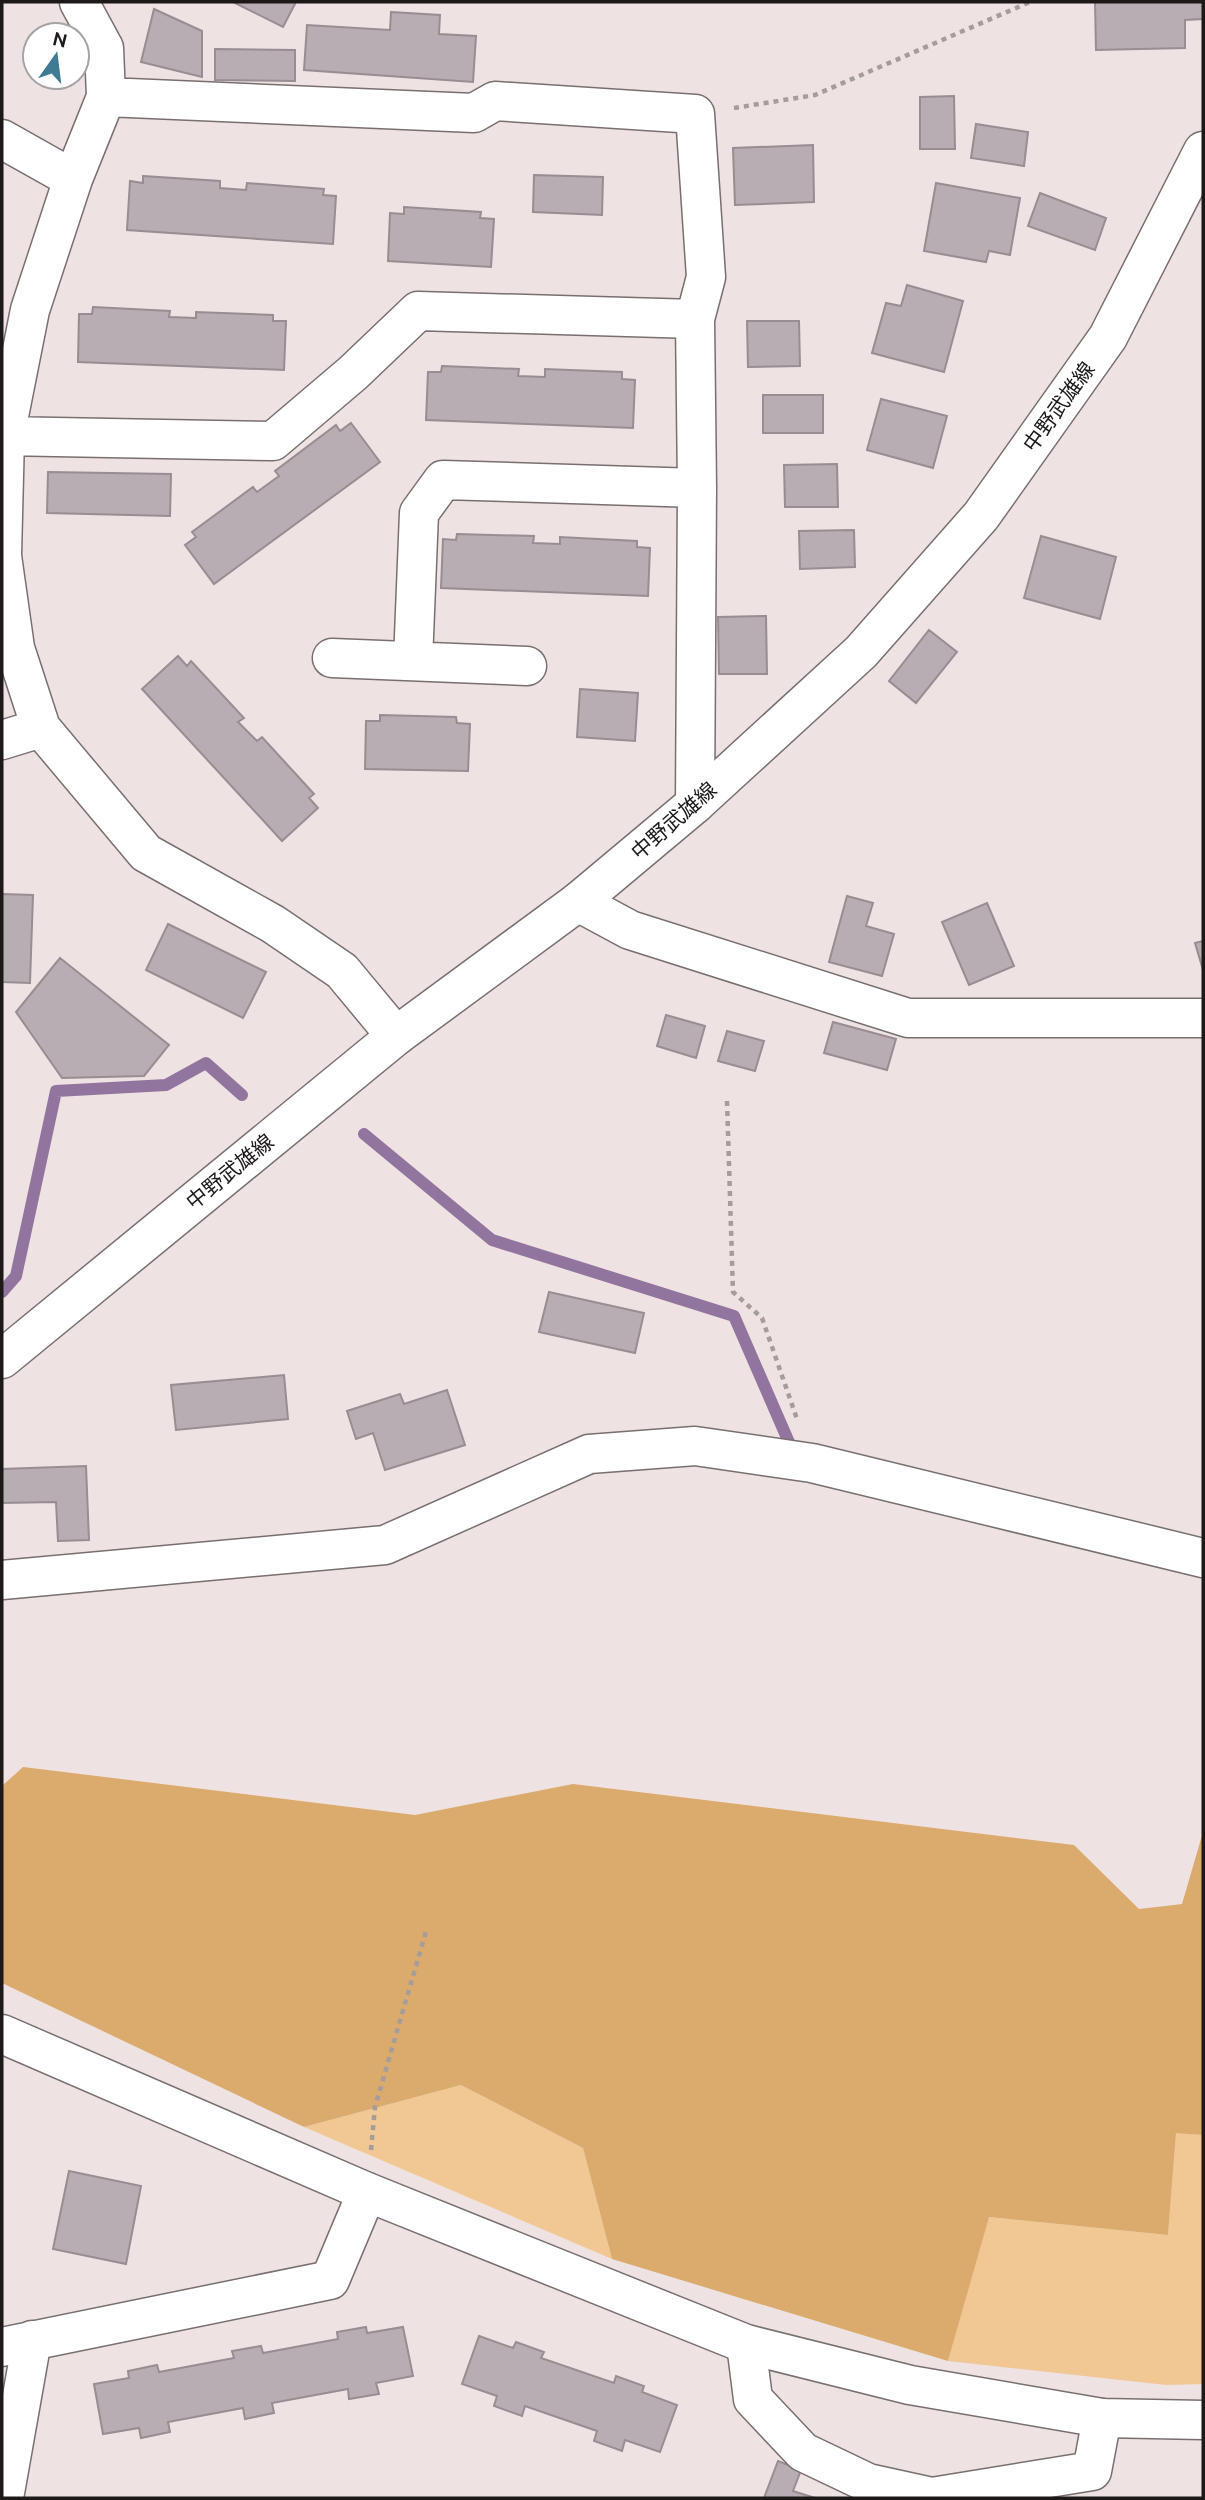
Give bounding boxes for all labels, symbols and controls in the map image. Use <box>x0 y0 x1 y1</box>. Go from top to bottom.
north arrow <box>21 21 91 91</box>
text: N <box>51 27 70 52</box>
street label: 中野武雄線 <box>1018 357 1099 456</box>
street label: 中野武雄線 <box>626 777 721 864</box>
street label: 中野武雄線 <box>181 1129 278 1214</box>

